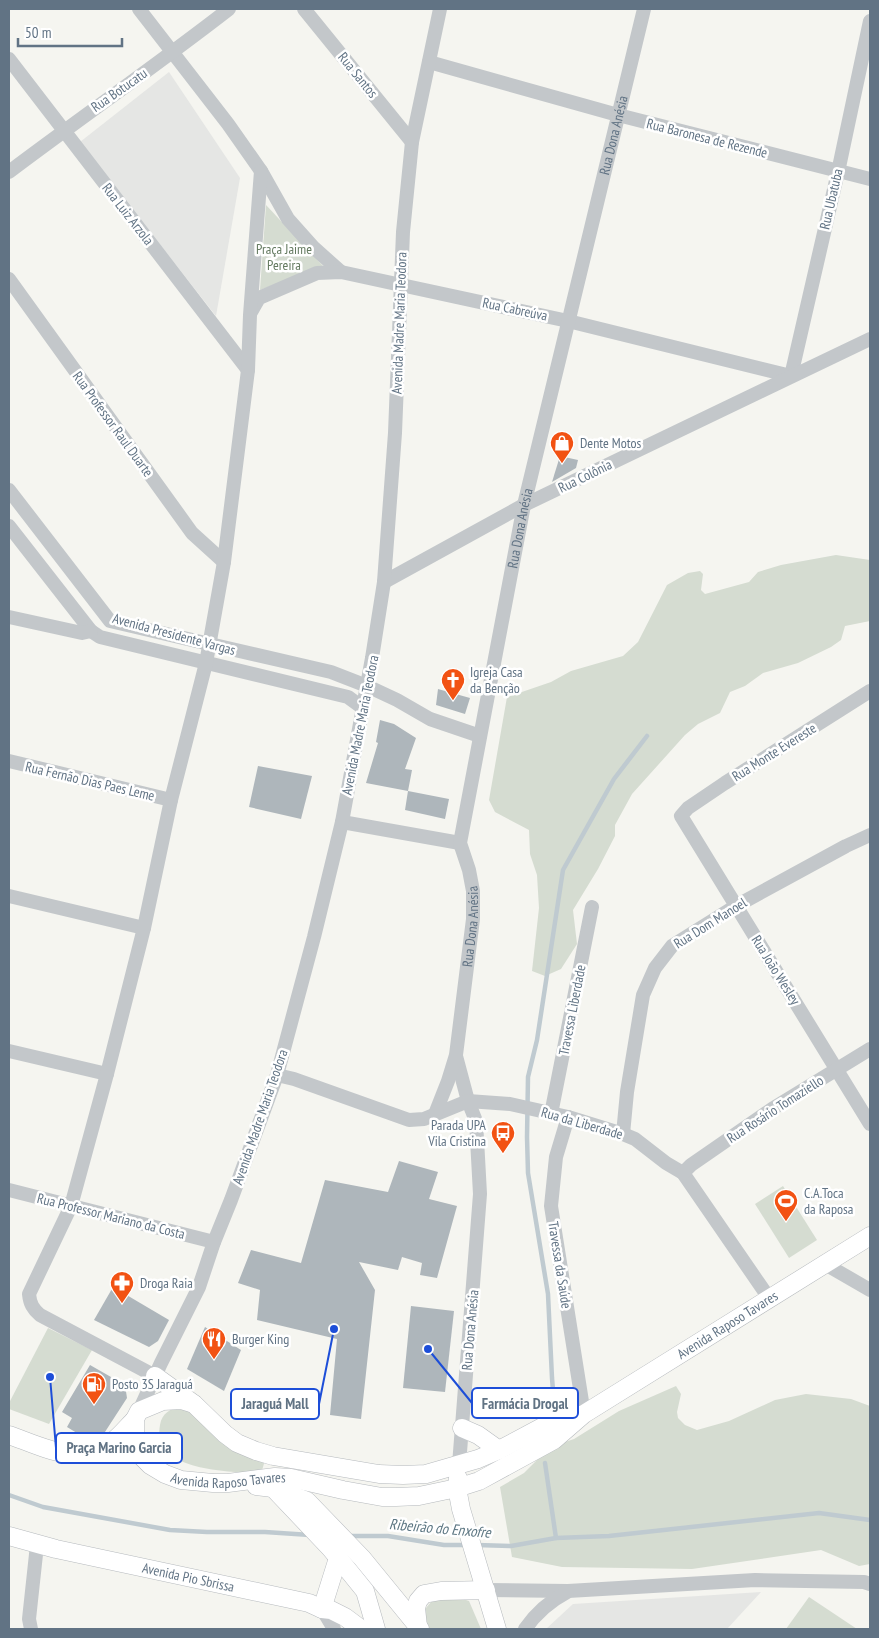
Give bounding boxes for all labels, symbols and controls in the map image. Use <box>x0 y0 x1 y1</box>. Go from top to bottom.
scale bar <box>18 15 121 47</box>
text: 50 m <box>25 23 51 42</box>
street label: Rua Santos <box>334 48 382 102</box>
street label: Rua Botucatu <box>87 64 151 116</box>
street label: Rua Dona Anésia <box>595 94 632 177</box>
street label: Rua Baronesa de Rezende <box>645 114 770 162</box>
street label: Rua Ubatuba <box>815 167 847 231</box>
street label: Rua Luiz Arzola <box>98 179 158 249</box>
park label: Praça Jaime Pereira <box>256 240 312 274</box>
street label: Avenida Madre Maria Teodora <box>388 252 410 394</box>
street label: Rua Cabreúva <box>481 293 549 325</box>
street label: Rua Professor Raul Duarte <box>69 368 157 480</box>
shop icon: Dente Motos <box>549 430 575 464</box>
place label: Dente Motos <box>580 434 642 452</box>
street label: Rua Colônia <box>555 455 615 497</box>
street label: Rua Dona Anésia <box>503 486 537 570</box>
street label: Avenida Presidente Vargas <box>111 609 238 659</box>
street label: Avenida Madre Maria Teodora <box>338 654 382 796</box>
place label: Igreja Casa da Benção <box>470 663 523 697</box>
church icon: Igreja Casa da Benção <box>440 667 466 701</box>
street label: Rua Monte Evereste <box>728 719 820 785</box>
street label: Rua Fernão Dias Paes Leme <box>24 757 157 805</box>
street label: Rua Dona Anésia <box>458 885 482 968</box>
street label: Rua Dom Manoel <box>670 893 750 953</box>
street label: Rua João Wesley <box>748 932 805 1009</box>
street label: Travessa Liberdade <box>554 963 590 1057</box>
street label: Avenida Madre Maria Teodora <box>228 1047 292 1187</box>
street label: Rua Rosário Tomaziello <box>723 1071 827 1147</box>
street label: Rua da Liberdade <box>539 1103 625 1143</box>
place label: Parada UPA Vila Cristina <box>427 1116 486 1150</box>
bus stop icon: Parada UPA Vila Cristina <box>490 1120 516 1154</box>
place label: C.A.Toca da Raposa <box>804 1184 853 1218</box>
sports icon: C.A.Toca da Raposa <box>773 1188 799 1222</box>
street label: Rua Professor Mariano da Costa <box>35 1189 187 1243</box>
street label: Travessa da Saúde <box>544 1220 576 1310</box>
pharmacy icon: Droga Raia <box>109 1270 135 1304</box>
place label: Droga Raia <box>140 1274 193 1292</box>
street label: Avenida Raposo Tavares <box>674 1286 781 1363</box>
street label: Rua Dona Anésia <box>458 1289 482 1371</box>
restaurant icon: Burger King <box>201 1326 227 1360</box>
place label: Burger King <box>232 1330 289 1348</box>
fuel station icon: Posto 3S Jaraguá <box>81 1371 107 1405</box>
place label: Posto 3S Jaraguá <box>112 1375 193 1393</box>
callout: Farmácia Drogal <box>472 1388 578 1418</box>
callout: Jaraguá Mall <box>231 1389 319 1419</box>
text: Jaraguá Mall <box>240 1394 309 1413</box>
text: Farmácia Drogal <box>482 1394 569 1413</box>
callout: Praça Marino Garcia <box>56 1433 182 1463</box>
text: Praça Marino Garcia <box>66 1438 172 1457</box>
street label: Avenida Raposo Tavares <box>168 1468 287 1492</box>
water label: Ribeirão do Enxofre <box>388 1514 492 1542</box>
street label: Avenida Pio Sbrissa <box>141 1559 236 1596</box>

